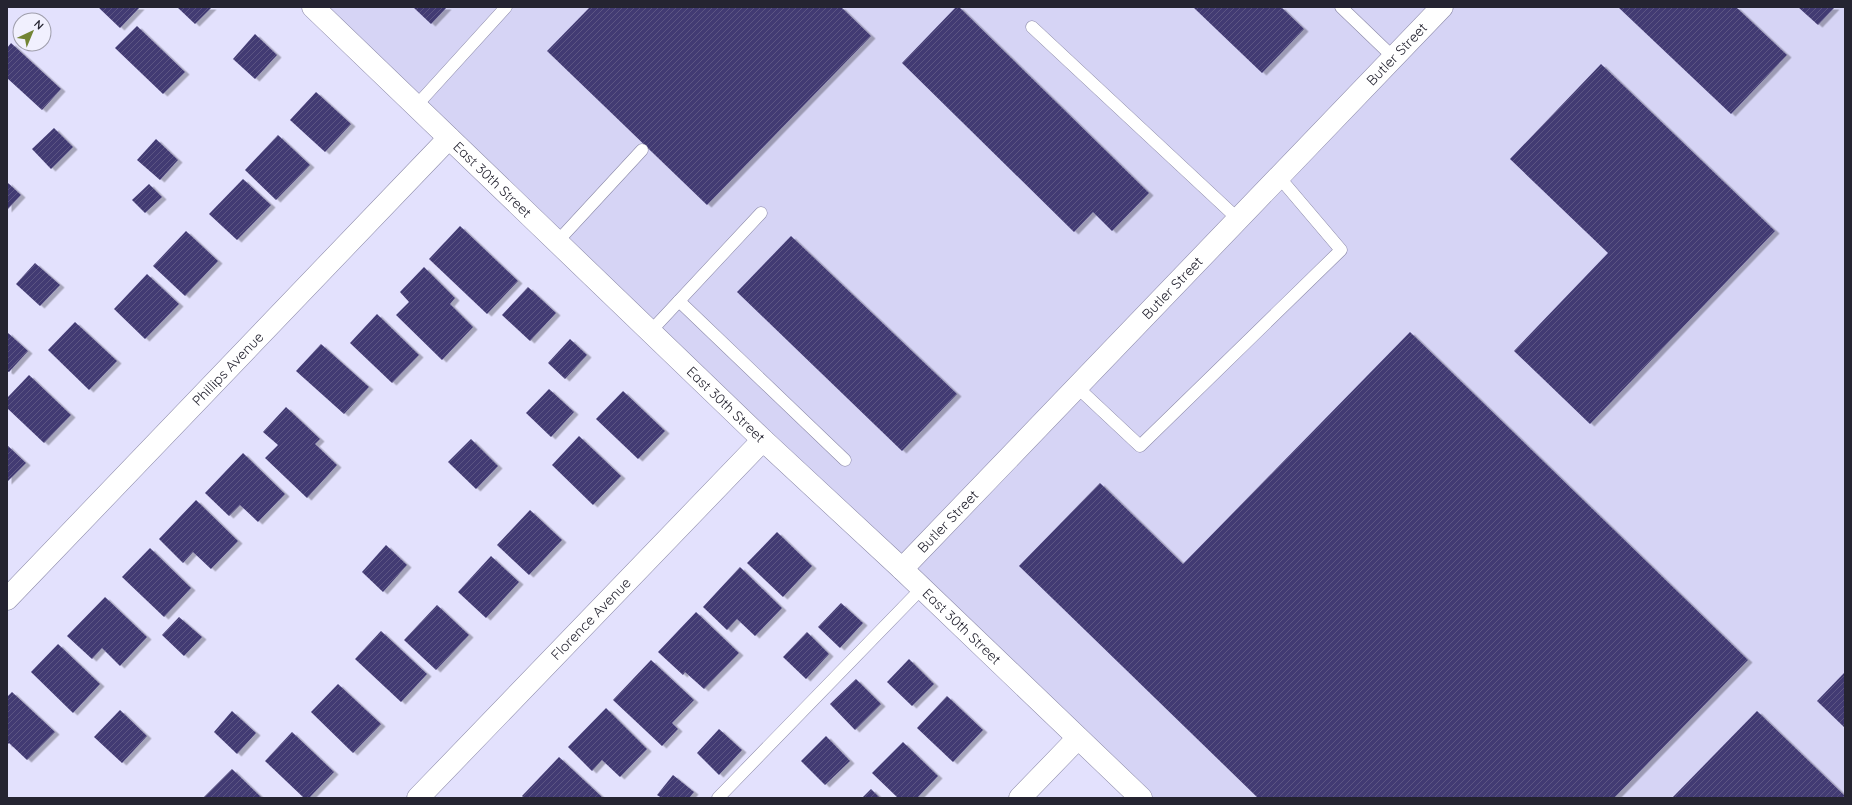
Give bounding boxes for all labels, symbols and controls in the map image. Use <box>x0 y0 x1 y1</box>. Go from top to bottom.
north arrow <box>12 12 52 52</box>
text: N <box>31 17 47 33</box>
street label: Butler Street <box>1362 19 1431 89</box>
street label: East 30th Street <box>449 138 536 222</box>
street label: Butler Street <box>1138 252 1207 323</box>
street label: Phillips Avenue <box>188 328 267 409</box>
street label: East 30th Street <box>683 362 769 446</box>
street label: Butler Street <box>913 486 982 557</box>
street label: Florence Avenue <box>547 574 635 664</box>
street label: East 30th Street <box>919 585 1005 668</box>

